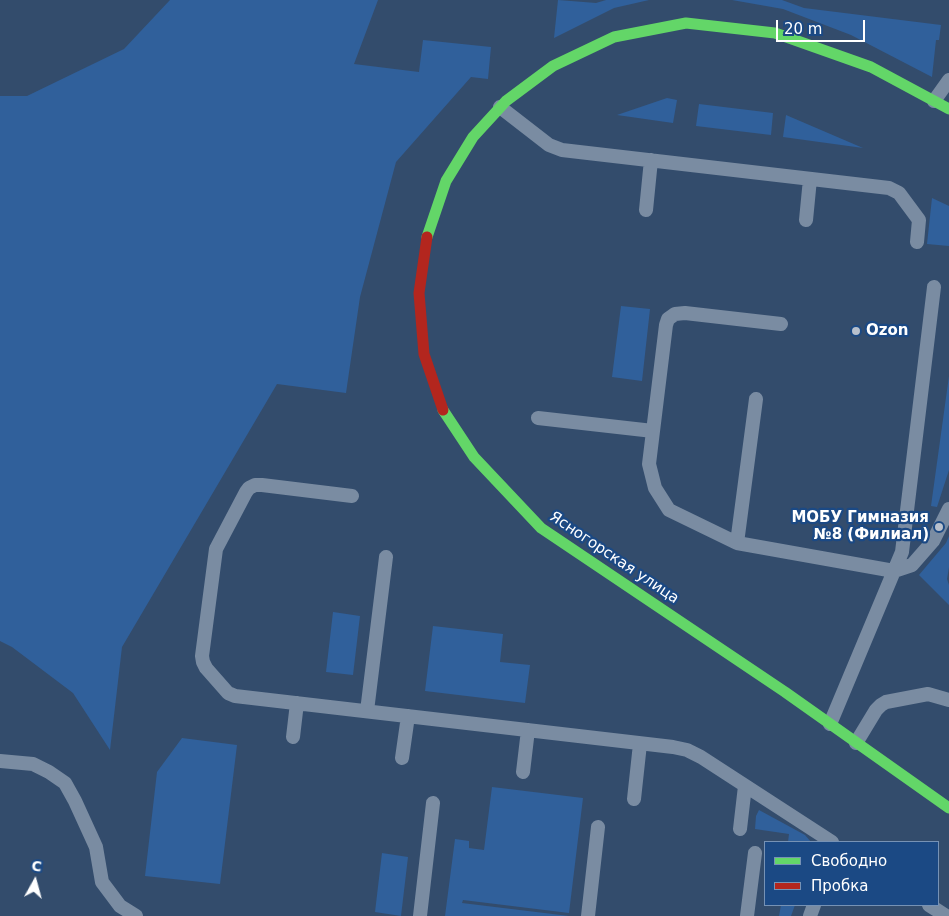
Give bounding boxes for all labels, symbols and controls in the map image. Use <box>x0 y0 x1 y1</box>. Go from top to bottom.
scale bar <box>779 10 868 42</box>
text: 20 m <box>784 20 822 38</box>
place label: Ozon <box>866 322 908 340</box>
marker: Ozon <box>850 325 862 337</box>
street label: Ясногорская улица <box>546 508 682 608</box>
place label: МОБУ Гимназия №8 (Филиал) <box>791 509 929 544</box>
marker: МОБУ Гимназия №8 (Филиал) <box>933 521 945 533</box>
legend <box>764 841 939 906</box>
text: Свободно <box>811 852 887 870</box>
north arrow <box>10 856 60 906</box>
text: С <box>31 858 43 875</box>
text: Пробка <box>811 877 868 895</box>

